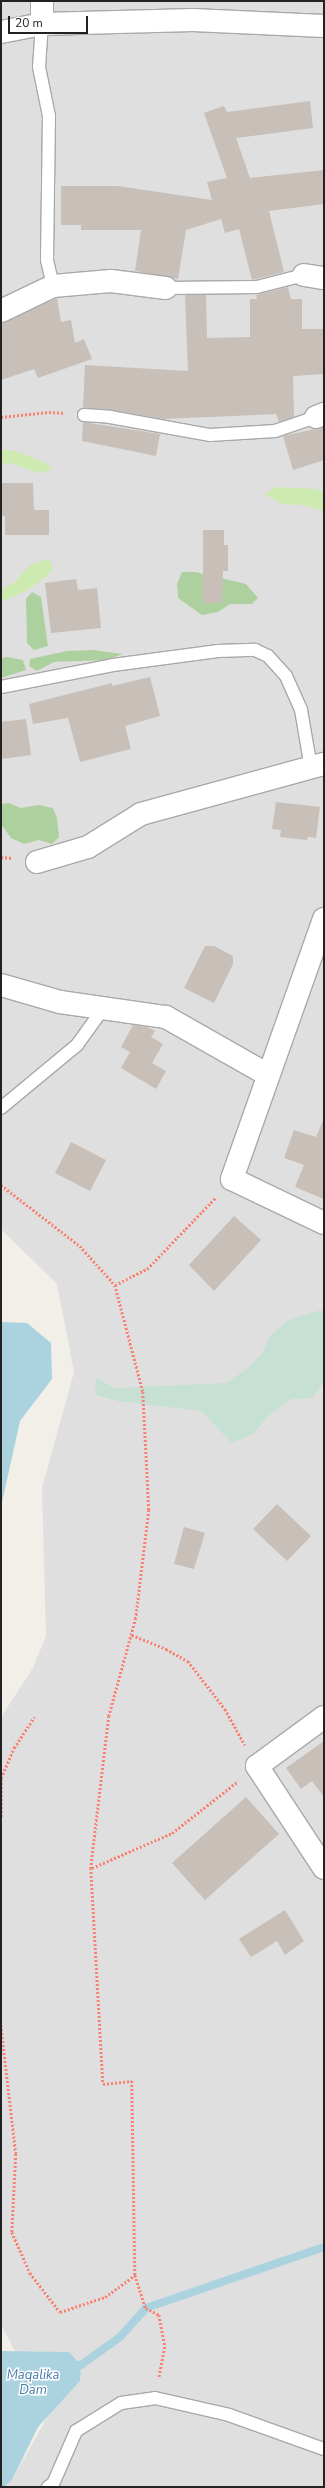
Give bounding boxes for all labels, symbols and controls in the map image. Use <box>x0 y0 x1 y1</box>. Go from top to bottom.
scale bar <box>10 8 90 34</box>
text: 20 m <box>15 15 43 31</box>
water label: Maqalika Dam <box>7 2368 59 2399</box>

